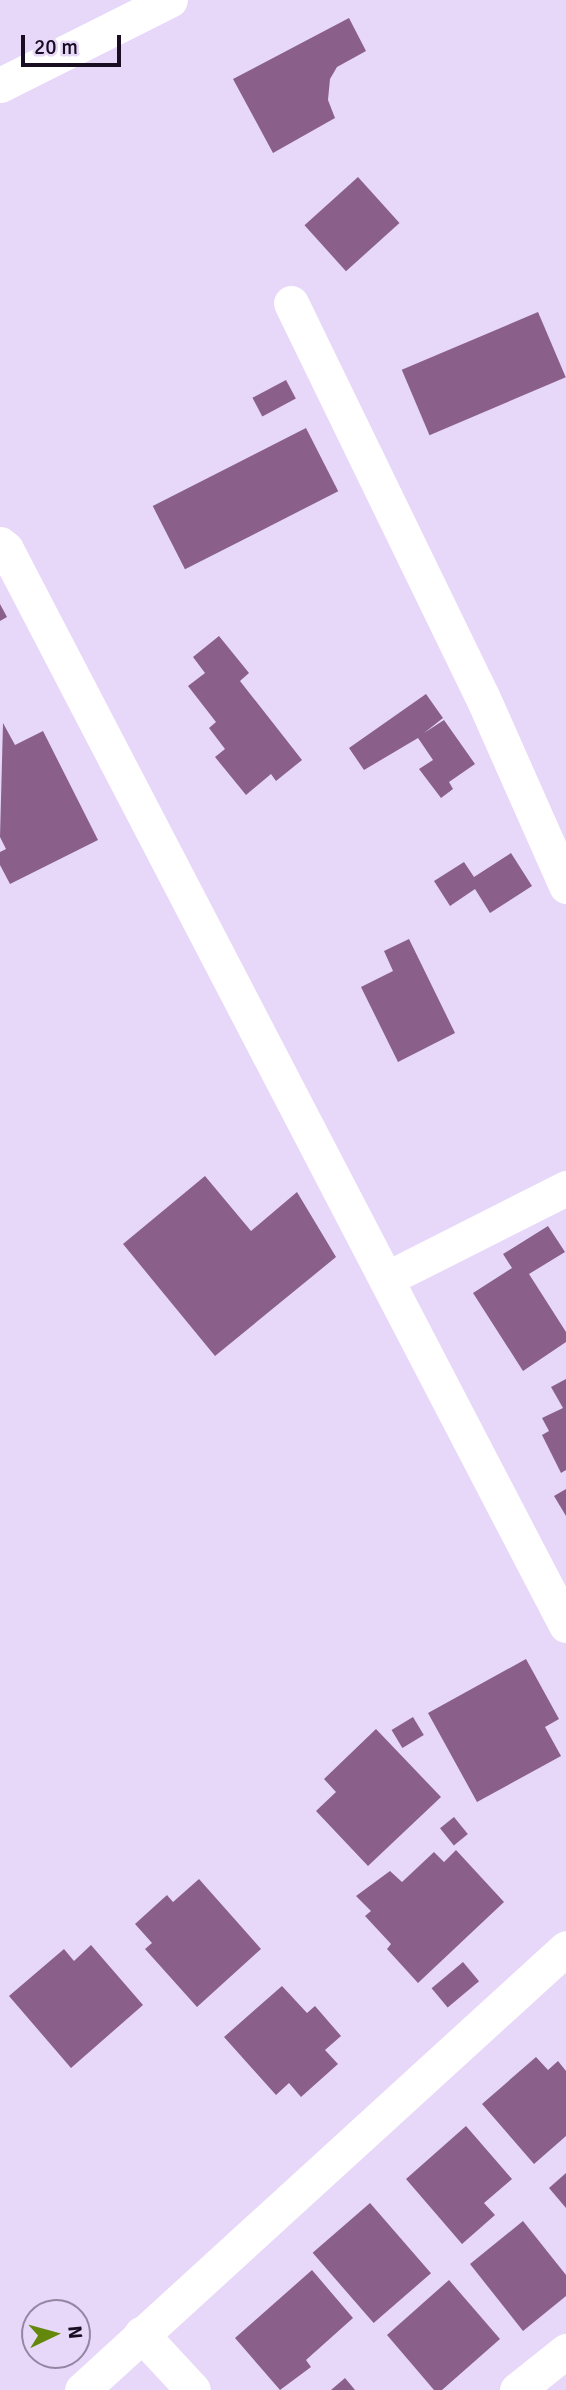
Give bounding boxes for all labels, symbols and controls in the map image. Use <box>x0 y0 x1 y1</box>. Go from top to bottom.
scale bar <box>24 21 124 65</box>
text: 20 m <box>34 34 78 60</box>
north arrow <box>21 2299 91 2369</box>
text: N <box>62 2325 87 2340</box>

